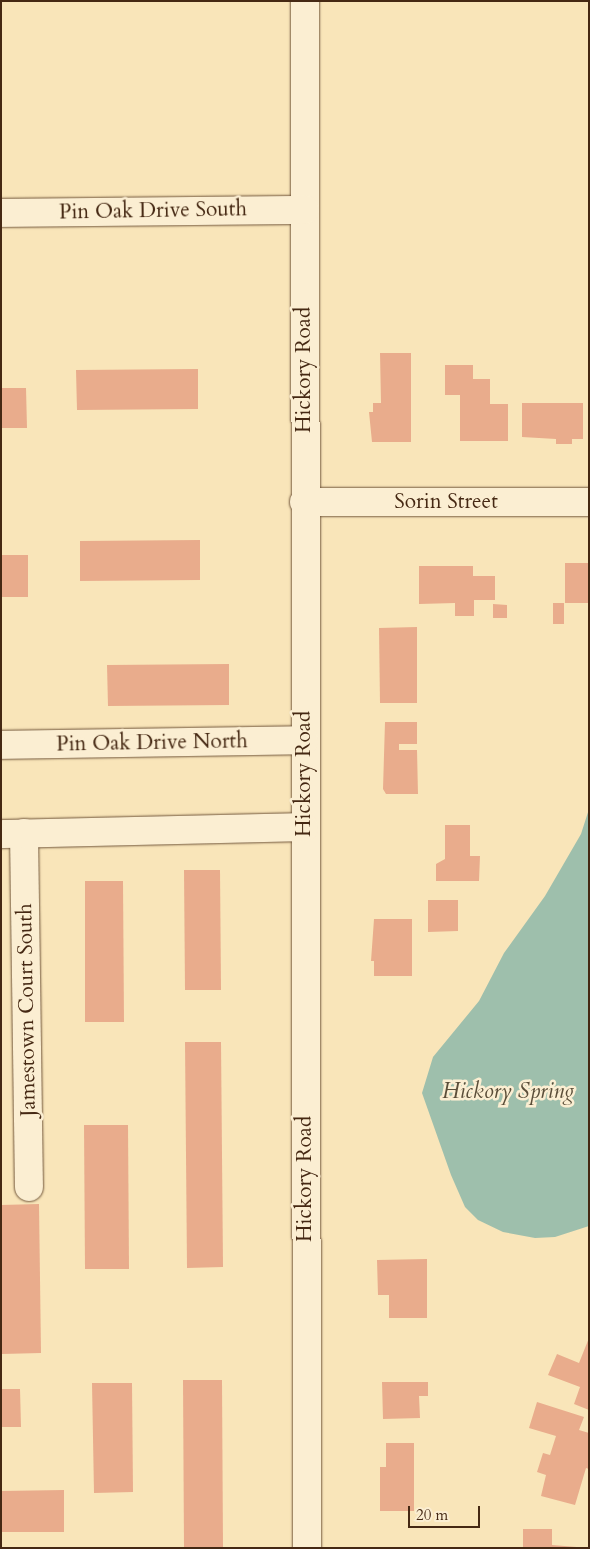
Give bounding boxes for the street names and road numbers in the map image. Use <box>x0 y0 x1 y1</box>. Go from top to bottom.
street label: Pin Oak Drive South <box>59 197 247 225</box>
street label: Hickory Road <box>291 307 317 433</box>
street label: Sorin Street <box>394 489 498 515</box>
street label: Hickory Road <box>291 711 317 837</box>
street label: Pin Oak Drive North <box>56 729 248 757</box>
street label: Jamestown Court South <box>13 903 41 1117</box>
street label: Hickory Road <box>292 1116 318 1242</box>

